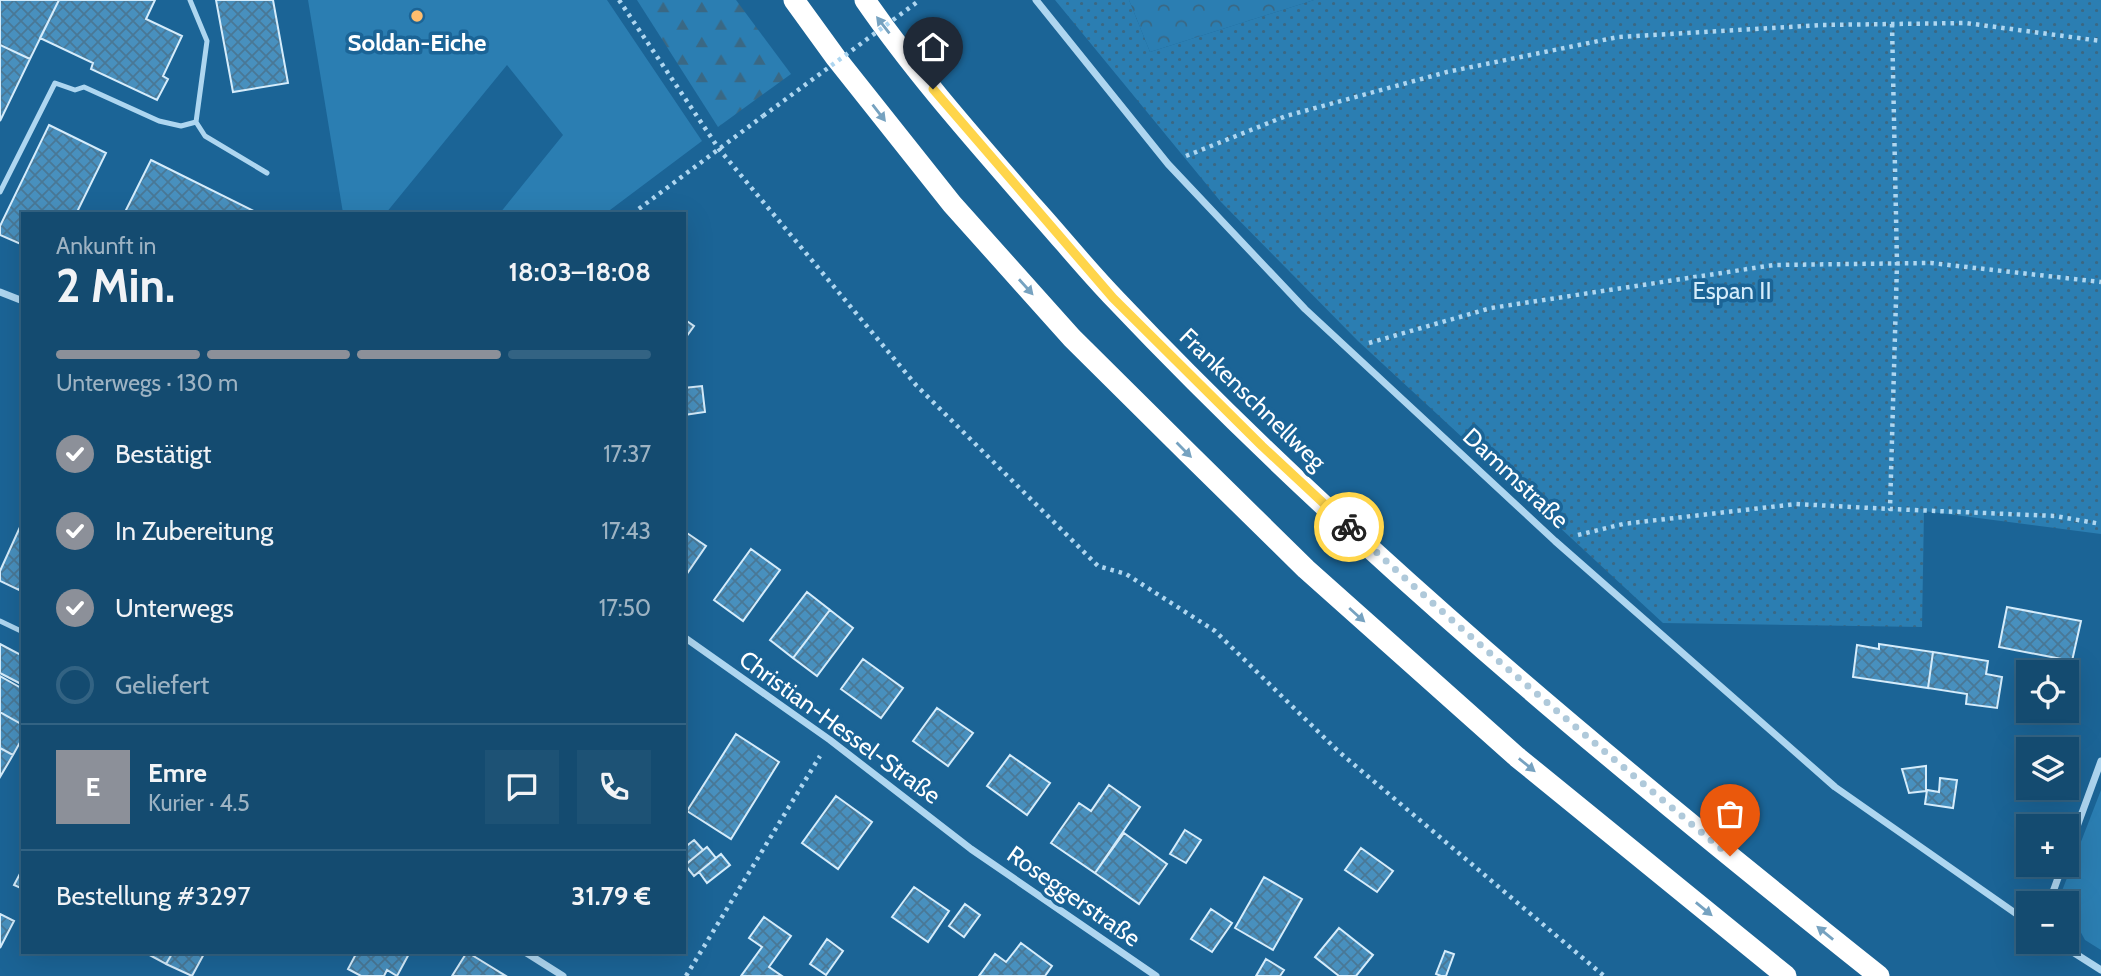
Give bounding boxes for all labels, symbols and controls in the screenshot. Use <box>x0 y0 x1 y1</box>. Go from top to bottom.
marker: Soldan-Eiche <box>409 8 425 24</box>
one-way arrow <box>876 16 891 34</box>
pin <box>903 17 963 89</box>
place label: Soldan-Eiche <box>348 28 486 57</box>
icon: home <box>914 28 952 66</box>
one-way arrow <box>871 105 886 122</box>
text: Ankunft in <box>56 232 156 260</box>
text: 18:03–18:08 <box>508 256 651 288</box>
text: 2 Min. <box>56 258 175 314</box>
park label: Espan II <box>1692 276 1772 305</box>
one-way arrow <box>1018 278 1034 296</box>
street label: Frankenschnellweg <box>1174 322 1333 477</box>
text: Unterwegs · 130 m <box>56 369 238 397</box>
street label: Dammstraße <box>1457 422 1575 534</box>
icon: check <box>56 435 94 473</box>
text: Bestätigt <box>115 438 212 470</box>
text: 17:37 <box>603 440 651 468</box>
one-way arrow <box>1176 441 1192 458</box>
courier <box>1314 492 1384 562</box>
icon: bike <box>1330 508 1368 546</box>
icon: check <box>56 512 94 550</box>
text: In Zubereitung <box>115 515 273 547</box>
text: 17:43 <box>601 517 651 545</box>
icon: check <box>56 589 94 627</box>
text: Unterwegs <box>115 592 234 624</box>
text: 17:50 <box>599 594 651 622</box>
one-way arrow <box>1348 607 1366 623</box>
street label: Christian-Hessel-Straße <box>734 644 946 810</box>
map controls <box>2016 660 2079 954</box>
button: locate <box>2016 660 2079 723</box>
text: Geliefert <box>115 669 209 701</box>
button: layers <box>2016 737 2079 800</box>
button: chat <box>485 750 559 824</box>
button: phone <box>577 750 651 824</box>
text: Emre <box>148 757 207 789</box>
one-way arrow <box>1518 758 1536 773</box>
text: E <box>86 771 100 803</box>
pin <box>1700 784 1760 856</box>
text: Kurier · 4.5 <box>148 789 250 817</box>
icon: bag <box>1711 795 1749 833</box>
button: + <box>2016 814 2079 877</box>
street label: Roseggerstraße <box>1002 839 1146 953</box>
text: Bestellung #3297 <box>56 880 251 912</box>
text: 31.79 € <box>571 880 651 912</box>
button: − <box>2016 891 2079 954</box>
one-way arrow <box>1694 902 1712 917</box>
one-way arrow <box>1817 926 1835 941</box>

